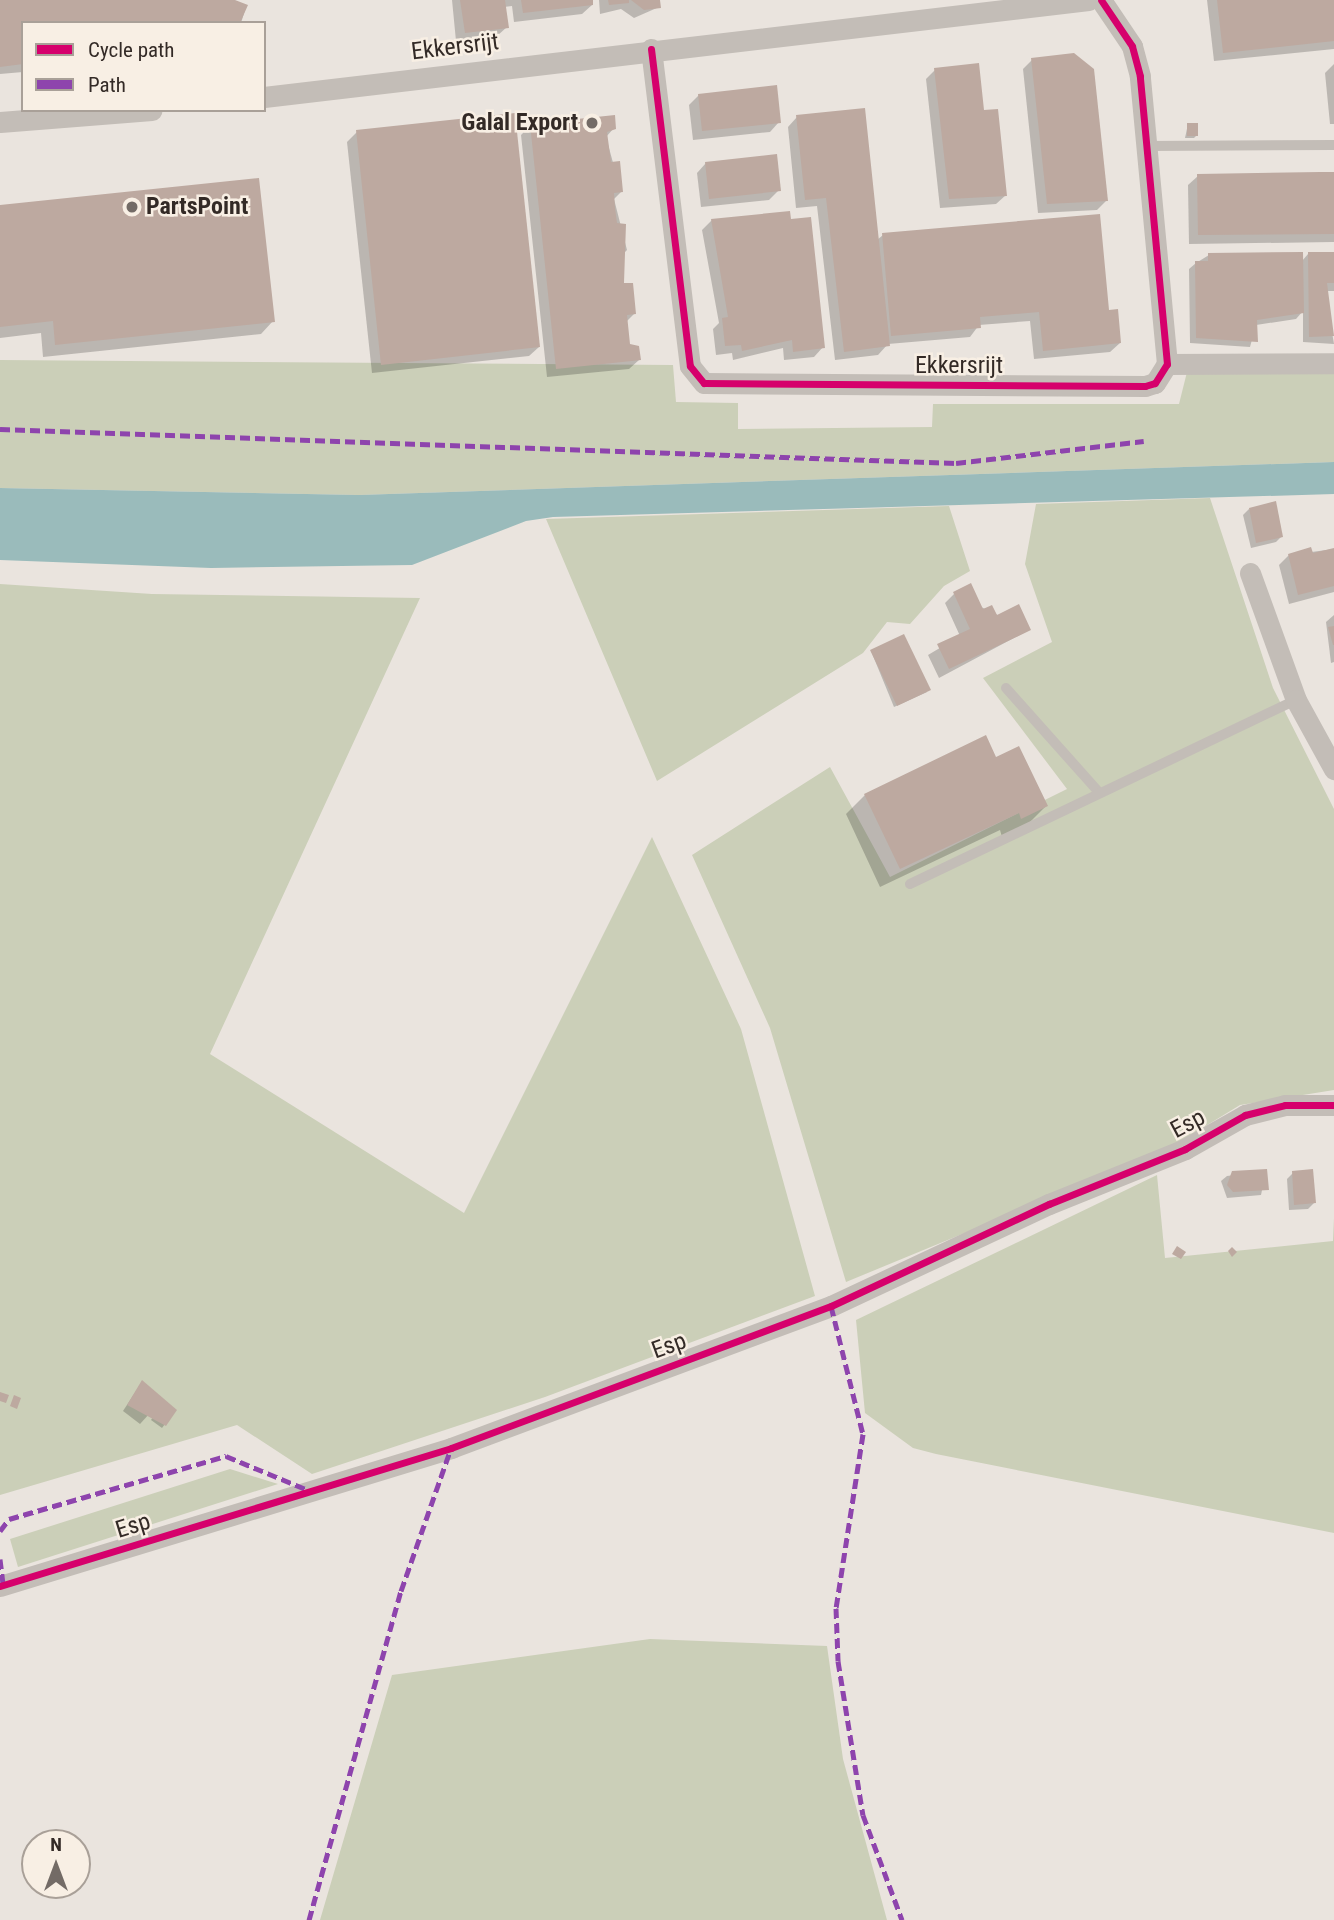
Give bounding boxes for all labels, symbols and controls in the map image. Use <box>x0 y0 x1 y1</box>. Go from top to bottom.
legend <box>21 21 266 112</box>
street label: Ekkersrijt <box>410 27 500 67</box>
text: Cycle path <box>88 38 174 62</box>
text: Path <box>88 73 126 97</box>
place label: Galal Export <box>461 109 578 137</box>
marker: Galal Export <box>584 115 600 131</box>
place label: PartsPoint <box>146 193 248 221</box>
marker: PartsPoint <box>124 199 140 215</box>
street label: Ekkersrijt <box>915 352 1003 380</box>
street label: Esp <box>1166 1103 1210 1145</box>
street label: Esp <box>648 1327 690 1365</box>
street label: Esp <box>112 1507 154 1545</box>
north arrow <box>21 1829 91 1899</box>
text: N <box>50 1833 62 1856</box>

